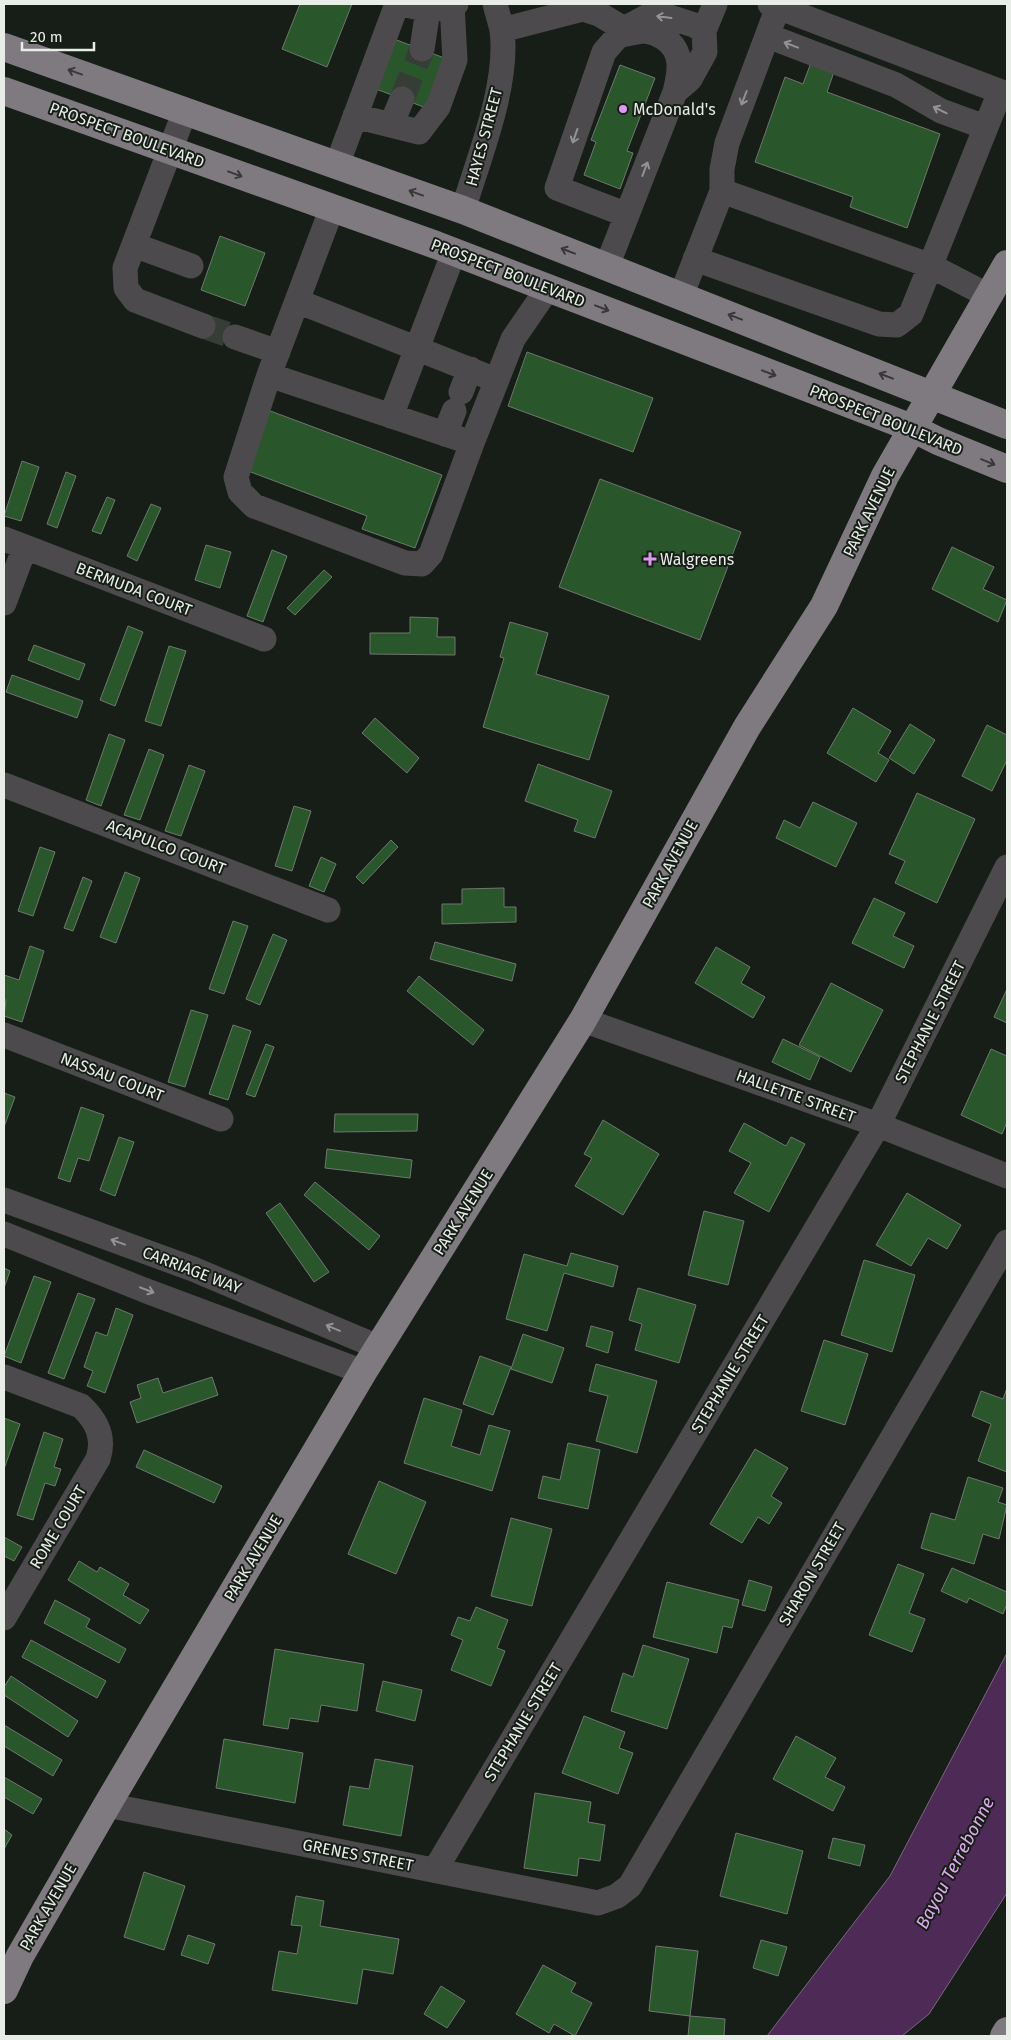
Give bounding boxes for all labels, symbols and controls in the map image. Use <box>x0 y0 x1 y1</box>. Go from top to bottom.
one-way arrow <box>657 12 673 22</box>
scale bar <box>22 20 95 52</box>
text: 20 m <box>30 28 63 46</box>
one-way arrow <box>784 40 800 49</box>
one-way arrow <box>68 67 84 76</box>
street label: HAYES STREET <box>462 85 506 188</box>
one-way arrow <box>739 90 748 105</box>
street label: PROSPECT BOULEVARD <box>47 98 207 172</box>
place label: McDonald's <box>633 100 716 119</box>
marker: McDonald's <box>617 103 629 115</box>
one-way arrow <box>933 104 948 114</box>
one-way arrow <box>570 127 579 143</box>
one-way arrow <box>640 162 650 177</box>
one-way arrow <box>227 170 243 179</box>
one-way arrow <box>409 188 424 197</box>
street label: PROSPECT BOULEVARD <box>428 235 588 311</box>
one-way arrow <box>561 246 576 255</box>
one-way arrow <box>593 304 609 313</box>
one-way arrow <box>728 312 743 321</box>
one-way arrow <box>761 369 777 378</box>
one-way arrow <box>879 371 895 380</box>
street label: PROSPECT BOULEVARD <box>807 381 965 459</box>
one-way arrow <box>980 458 996 467</box>
street label: PARK AVENUE <box>839 464 899 560</box>
place label: Walgreens <box>660 550 734 569</box>
marker: Walgreens <box>644 553 656 565</box>
street label: BERMUDA COURT <box>73 558 195 620</box>
street label: ACAPULCO COURT <box>104 816 229 879</box>
street label: PARK AVENUE <box>638 817 702 911</box>
street label: STEPHANIE STREET <box>891 957 969 1086</box>
street label: NASSAU COURT <box>58 1049 167 1106</box>
street label: HALLETTE STREET <box>734 1066 859 1127</box>
street label: PARK AVENUE <box>429 1166 497 1258</box>
one-way arrow <box>111 1237 126 1246</box>
street label: CARRIAGE WAY <box>140 1242 244 1298</box>
one-way arrow <box>139 1286 154 1296</box>
street label: STEPHANIE STREET <box>687 1311 773 1437</box>
one-way arrow <box>326 1323 341 1333</box>
street label: ROME COURT <box>26 1481 91 1572</box>
street label: PARK AVENUE <box>220 1511 286 1605</box>
street label: SHARON STREET <box>775 1518 850 1629</box>
street label: STEPHANIE STREET <box>480 1659 566 1785</box>
water label: Bayou Terrebonne <box>911 1793 999 1933</box>
street label: GRENES STREET <box>301 1835 416 1875</box>
street label: PARK AVENUE <box>15 1860 81 1954</box>

